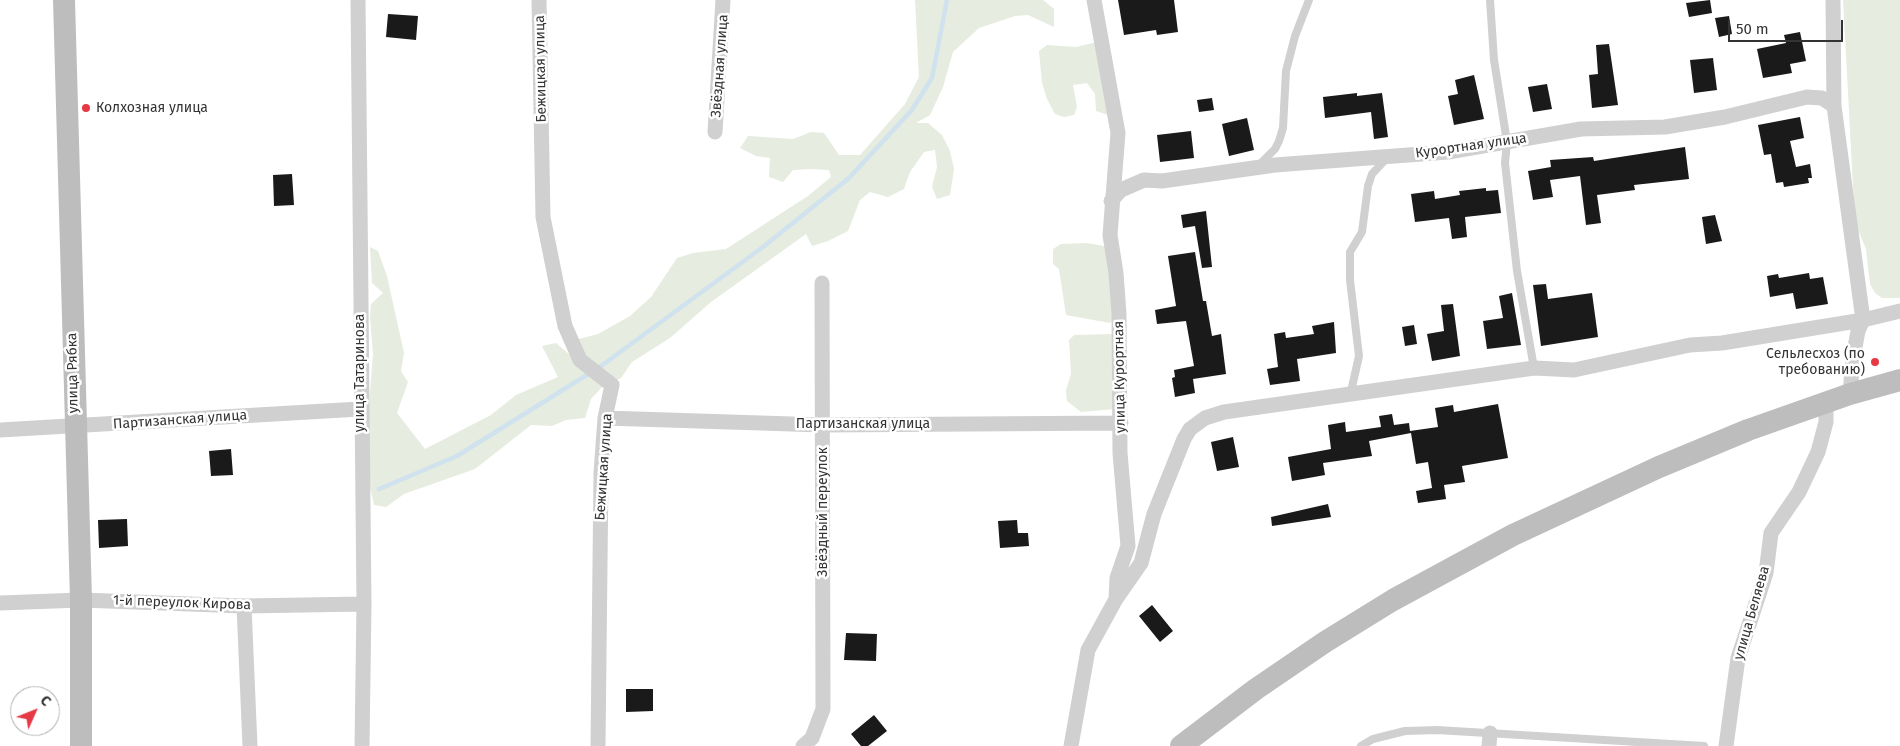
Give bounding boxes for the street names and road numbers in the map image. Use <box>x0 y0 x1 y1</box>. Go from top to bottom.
street label: Звёздная улица <box>708 14 732 118</box>
street label: Бежицкая улица <box>532 15 550 123</box>
street label: Курортная улица <box>1414 130 1528 162</box>
street label: улица Татаринова <box>352 314 368 432</box>
street label: улица Курортная <box>1111 321 1129 433</box>
street label: улица Рябка <box>64 332 82 414</box>
street label: Партизанская улица <box>112 407 248 433</box>
street label: Бежицкая улица <box>592 413 616 521</box>
street label: Партизанская улица <box>796 416 930 432</box>
street label: Звёздный переулок <box>815 447 831 577</box>
street label: улица Беляева <box>1731 564 1773 662</box>
street label: 1-й переулок Кирова <box>113 592 251 614</box>

